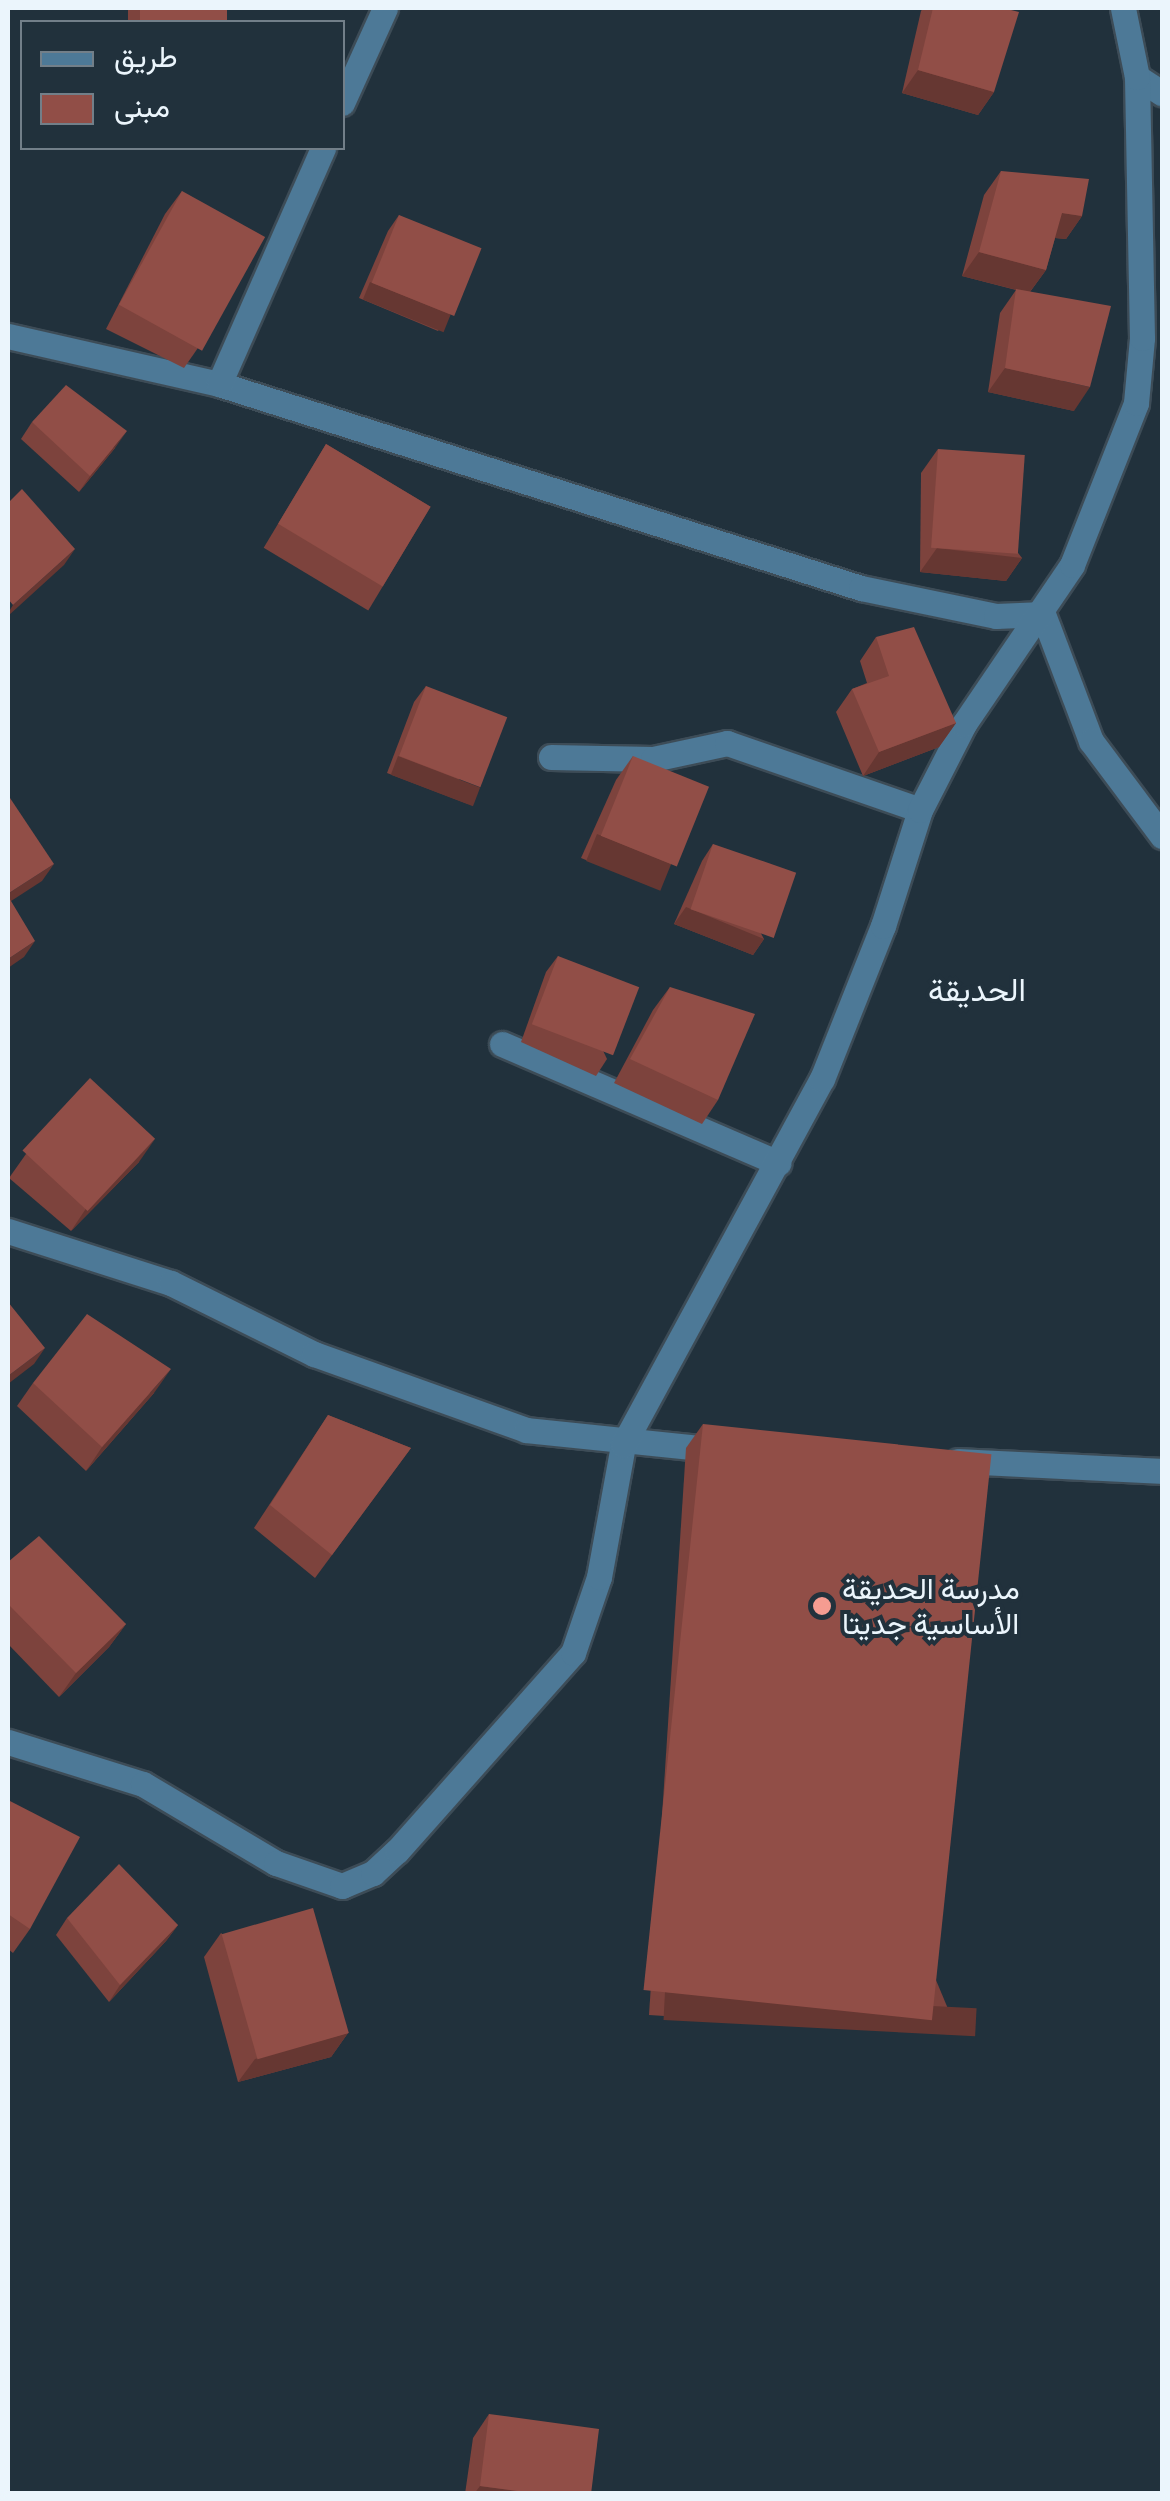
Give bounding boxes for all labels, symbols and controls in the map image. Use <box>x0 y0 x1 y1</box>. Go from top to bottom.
legend <box>20 20 345 150</box>
text: طريق <box>114 39 178 74</box>
text: مبنى <box>114 89 170 124</box>
district label: الحديقة <box>928 971 1026 1009</box>
place label: مدرسة الحديقة الأساسية جديتا <box>842 1571 1020 1642</box>
marker: مدرسة الحديقة الأساسية جديتا <box>811 1595 833 1617</box>

